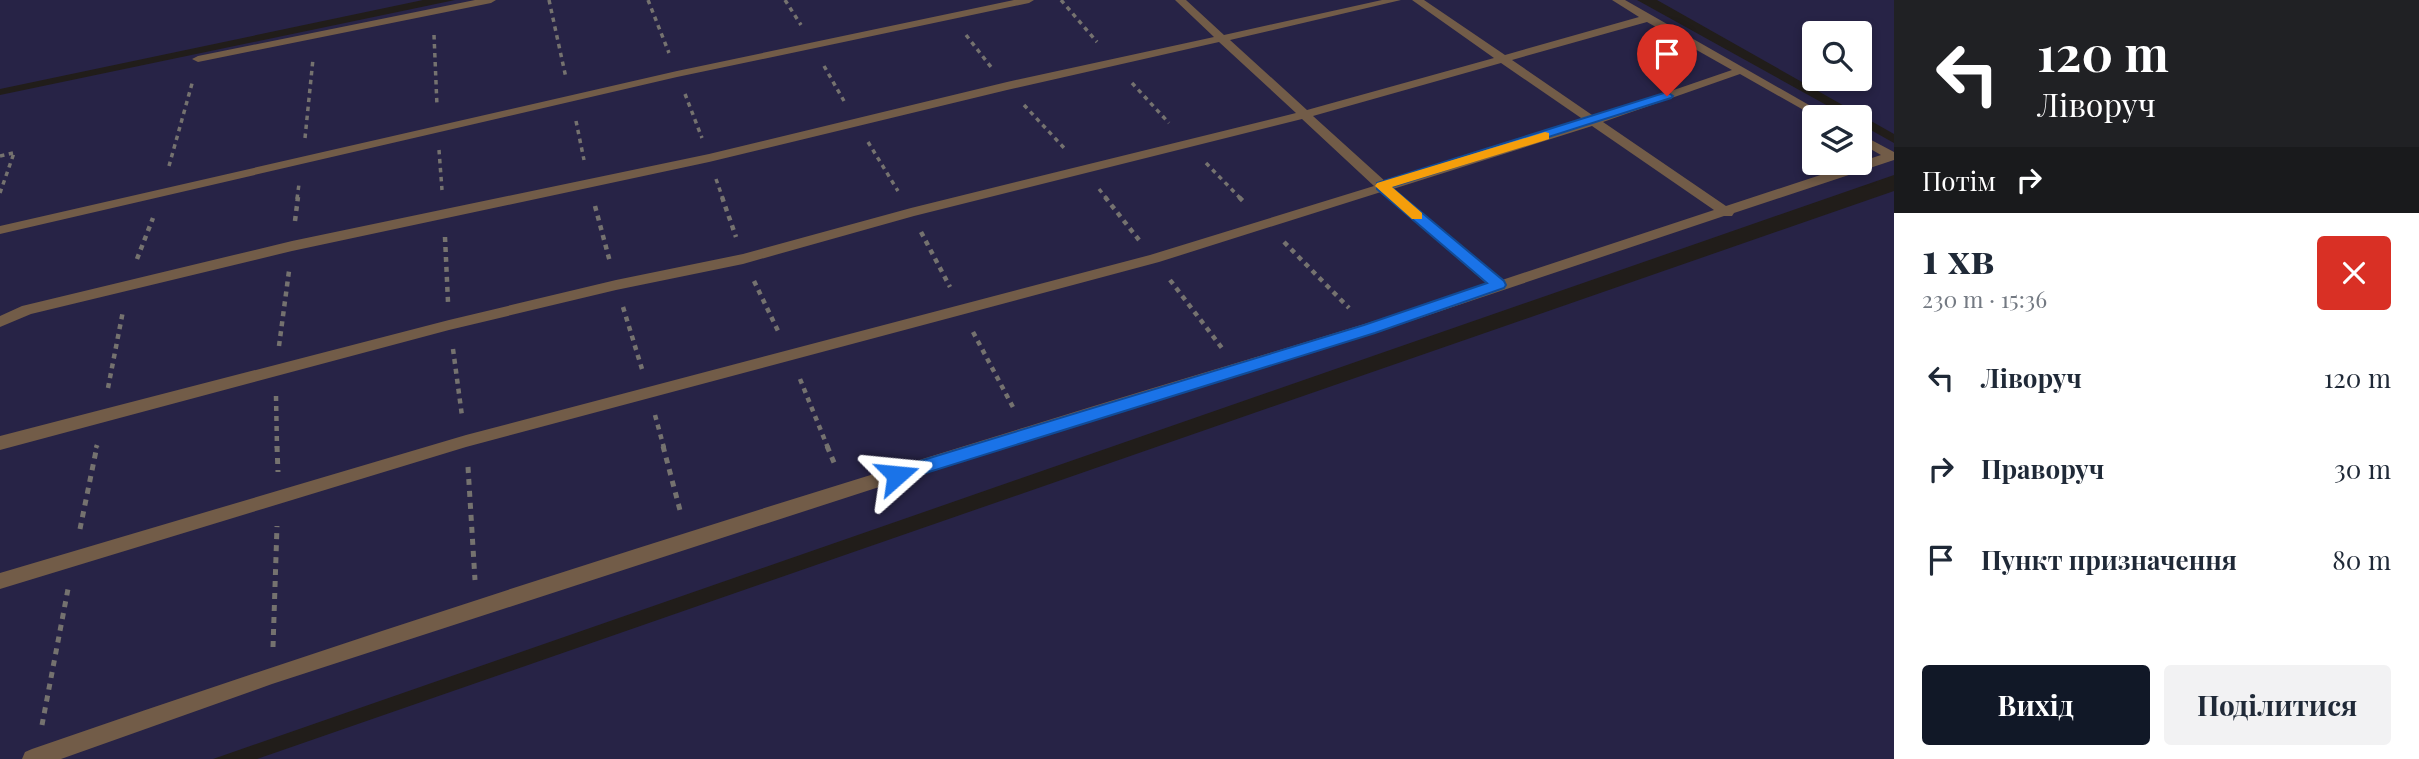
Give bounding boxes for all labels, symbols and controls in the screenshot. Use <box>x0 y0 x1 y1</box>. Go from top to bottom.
text: 120 m <box>2037 19 2169 84</box>
map controls <box>1802 21 1872 175</box>
button: search <box>1802 21 1872 91</box>
pin <box>1637 24 1697 96</box>
icon: left <box>1922 28 2013 119</box>
icon: arrive <box>1648 35 1686 73</box>
text: Ліворуч <box>2037 82 2156 125</box>
button: layers <box>1802 105 1872 175</box>
icon: right <box>2010 161 2048 199</box>
text: Потім <box>1922 163 1996 198</box>
text: 1 хв <box>1922 229 1994 285</box>
button: close <box>2317 236 2391 310</box>
text: 230 m · 15:36 <box>1922 283 2047 314</box>
icon: left <box>1922 359 1960 397</box>
text: Ліворуч <box>1981 360 2082 395</box>
text: 120 m <box>2324 360 2391 395</box>
position arrow <box>860 438 934 512</box>
icon: right <box>1922 450 1960 488</box>
text: Праворуч <box>1981 451 2104 486</box>
text: 30 m <box>2334 451 2391 486</box>
icon: arrive <box>1922 541 1960 579</box>
text: Пункт призначення <box>1981 542 2237 577</box>
text: 80 m <box>2332 542 2391 577</box>
button: Вихід <box>1922 665 2150 745</box>
button: Поділитися <box>2164 665 2391 745</box>

